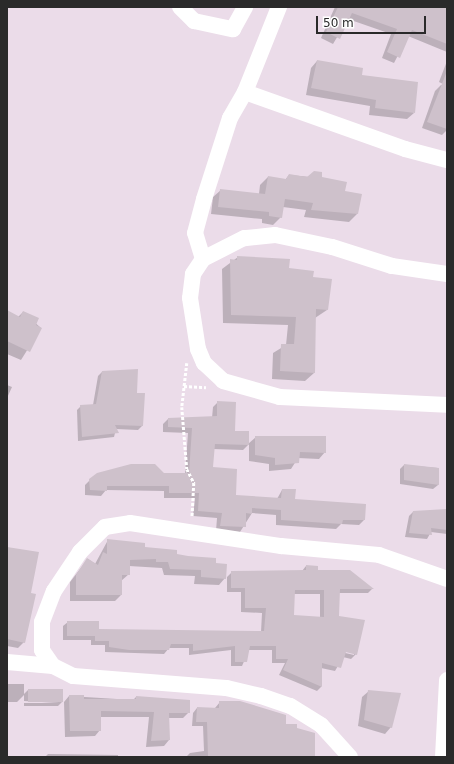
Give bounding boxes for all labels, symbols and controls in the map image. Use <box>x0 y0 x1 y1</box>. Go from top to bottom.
scale bar <box>318 8 428 34</box>
text: 50 m <box>323 16 354 30</box>

